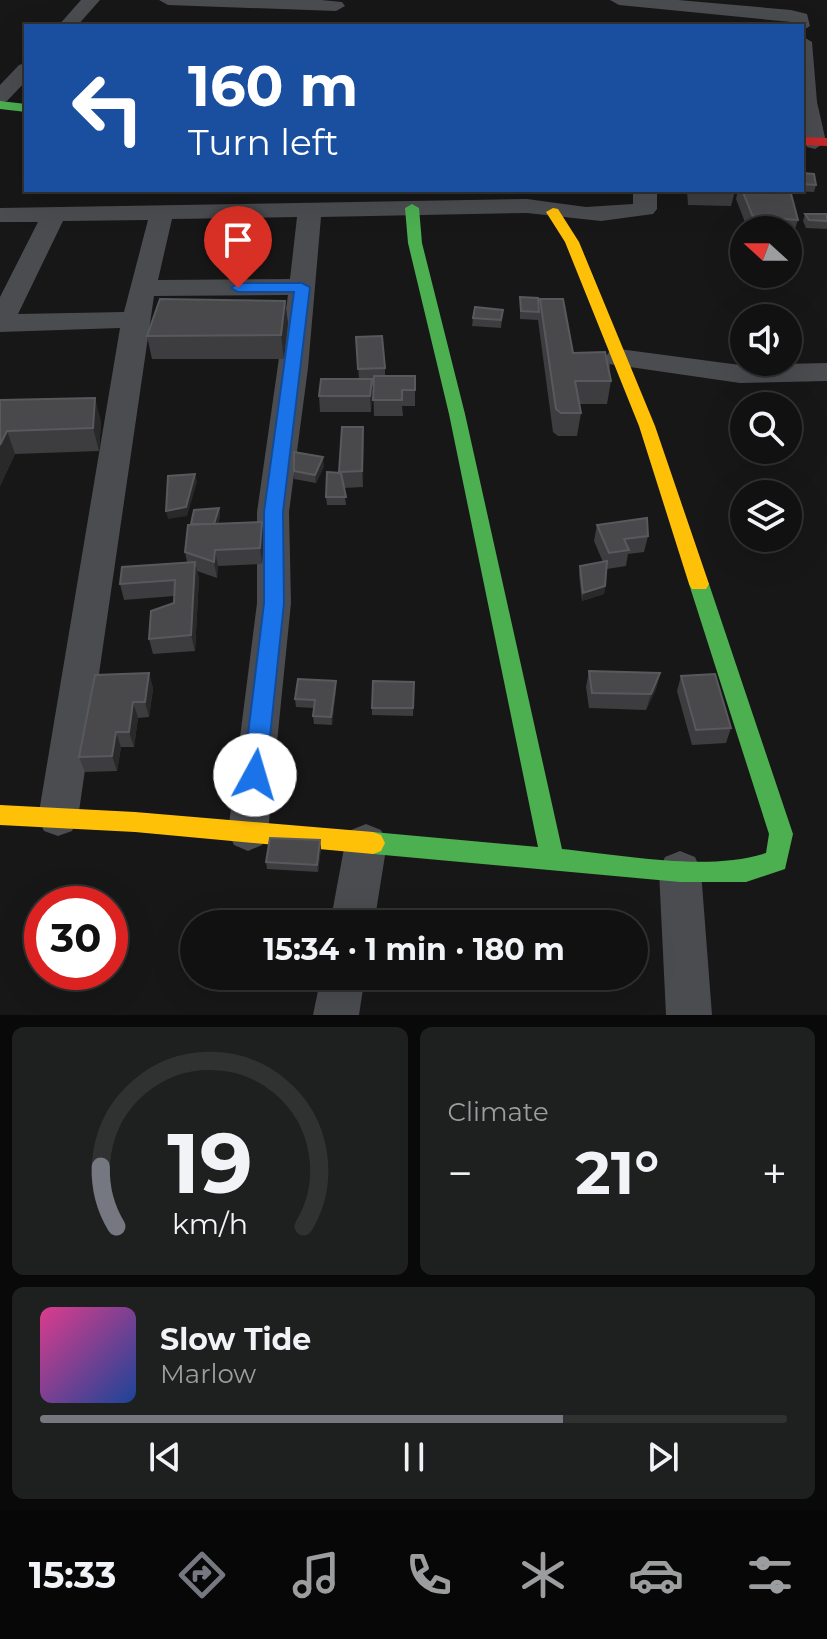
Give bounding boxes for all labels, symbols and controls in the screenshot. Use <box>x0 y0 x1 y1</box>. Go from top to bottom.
text: 160 m <box>188 52 358 120</box>
icon: left <box>56 56 160 160</box>
text: Turn left <box>188 120 339 164</box>
pin <box>204 206 272 288</box>
north arrow <box>730 216 802 288</box>
map controls <box>730 216 802 552</box>
icon: arrive <box>216 218 260 262</box>
button: sound <box>730 304 802 376</box>
button: search <box>730 392 802 464</box>
button: layers <box>730 480 802 552</box>
position arrow <box>213 733 297 817</box>
speed limit sign: 30 <box>24 886 128 990</box>
text: 15:34 · 1 min · 180 m <box>263 931 565 968</box>
text: Climate <box>448 1096 549 1128</box>
text: 19 <box>167 1112 253 1214</box>
text: 21° <box>575 1136 659 1209</box>
text: − <box>448 1146 473 1200</box>
text: + <box>762 1146 787 1200</box>
text: km/h <box>172 1206 248 1241</box>
text: Slow Tide <box>160 1321 311 1358</box>
text: Marlow <box>160 1358 256 1390</box>
icon: previous <box>143 1435 187 1479</box>
icon: pause <box>392 1435 436 1479</box>
icon: next <box>641 1435 685 1479</box>
icon: directions <box>174 1547 230 1603</box>
icon: music <box>288 1547 344 1603</box>
icon: phone <box>401 1547 457 1603</box>
icon: climate <box>515 1547 571 1603</box>
icon: car <box>628 1547 684 1603</box>
icon: filters <box>742 1547 798 1603</box>
text: 15:33 <box>29 1553 116 1597</box>

